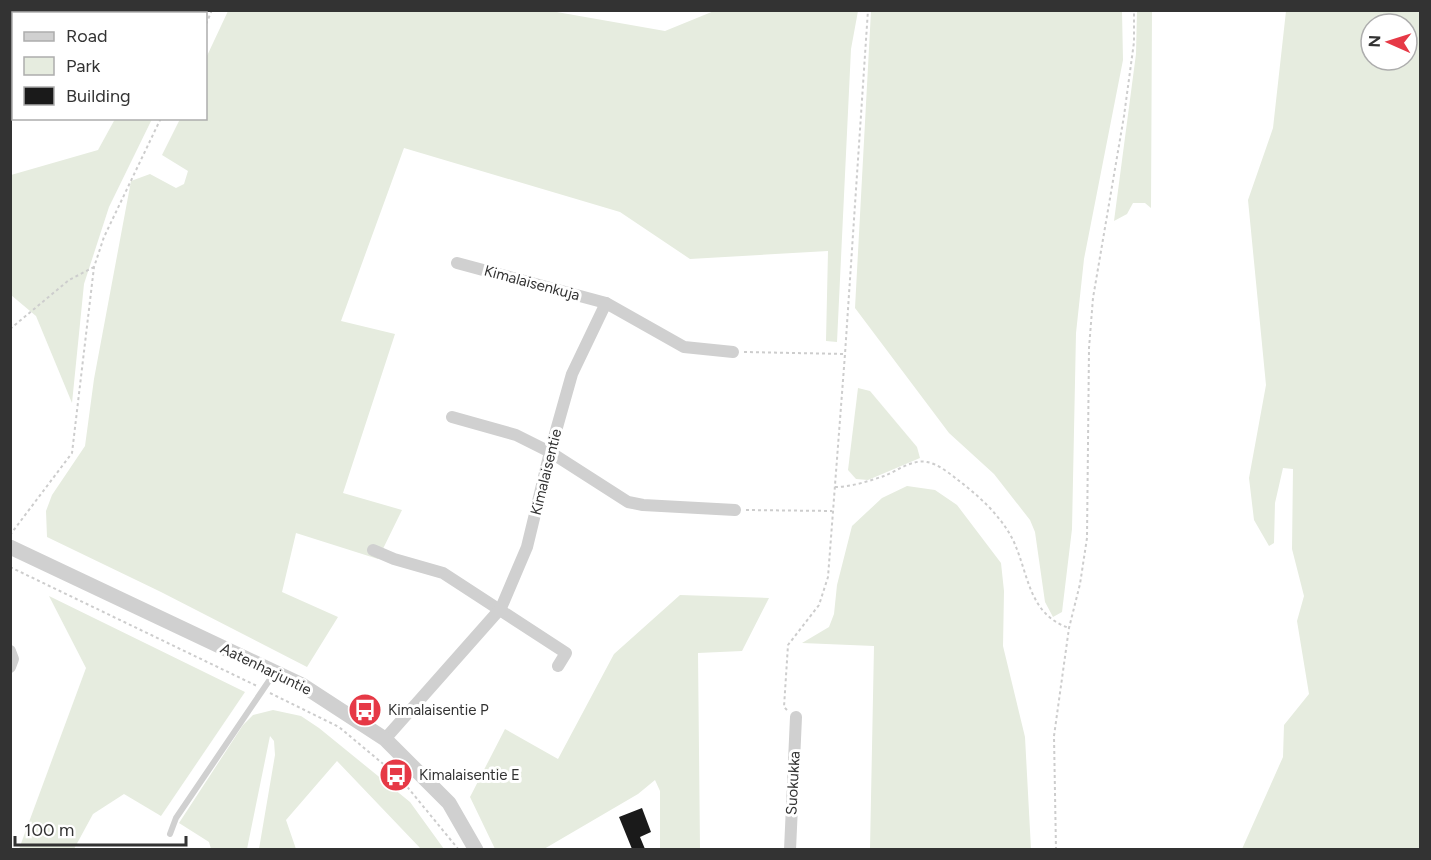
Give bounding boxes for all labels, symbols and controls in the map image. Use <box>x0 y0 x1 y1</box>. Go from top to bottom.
legend <box>12 12 207 120</box>
north arrow <box>1359 12 1419 72</box>
text: Road <box>66 25 107 47</box>
text: N <box>1365 35 1384 48</box>
text: Park <box>66 55 101 77</box>
text: Building <box>66 85 131 107</box>
street label: Kimalaisenkuja <box>482 262 582 304</box>
street label: Kimalaisentie <box>527 427 565 517</box>
street label: Aatenharjuntie <box>218 639 314 699</box>
bus stop icon: Kimalaisentie P <box>347 692 383 728</box>
place label: Kimalaisentie P <box>388 701 489 719</box>
street label: Suokukka <box>782 751 804 815</box>
bus stop icon: Kimalaisentie E <box>378 757 414 793</box>
place label: Kimalaisentie E <box>419 766 520 784</box>
scale bar <box>15 809 186 847</box>
text: 100 m <box>24 819 74 841</box>

